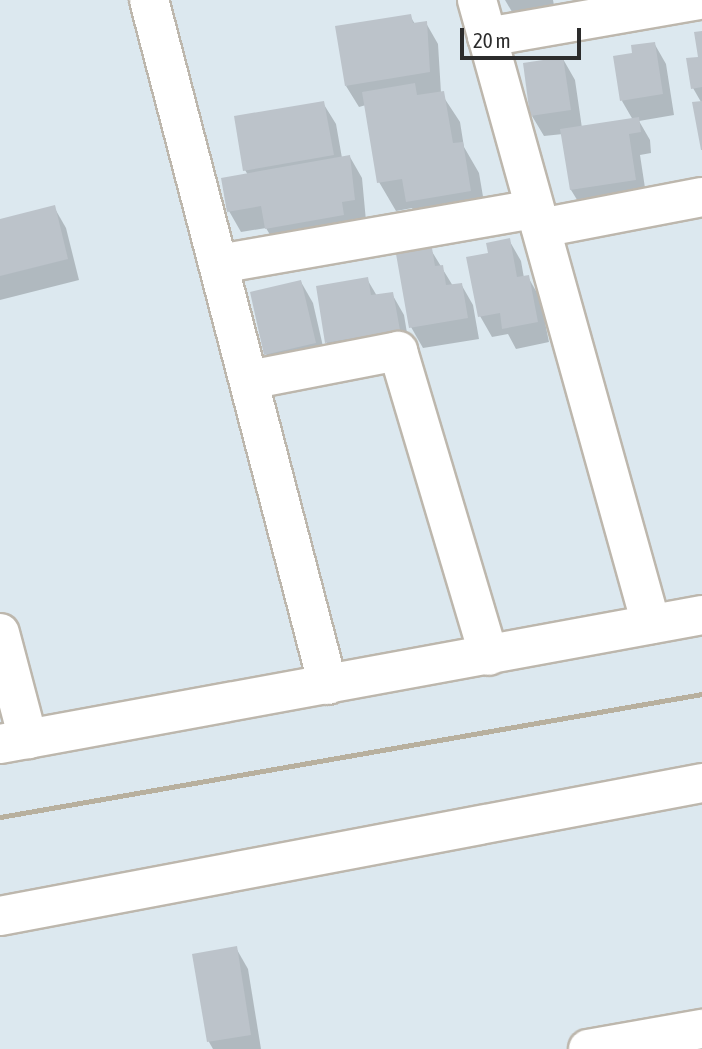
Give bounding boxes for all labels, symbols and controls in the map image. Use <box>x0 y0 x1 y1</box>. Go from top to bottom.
scale bar <box>464 14 585 58</box>
text: 20 m <box>473 28 511 52</box>

